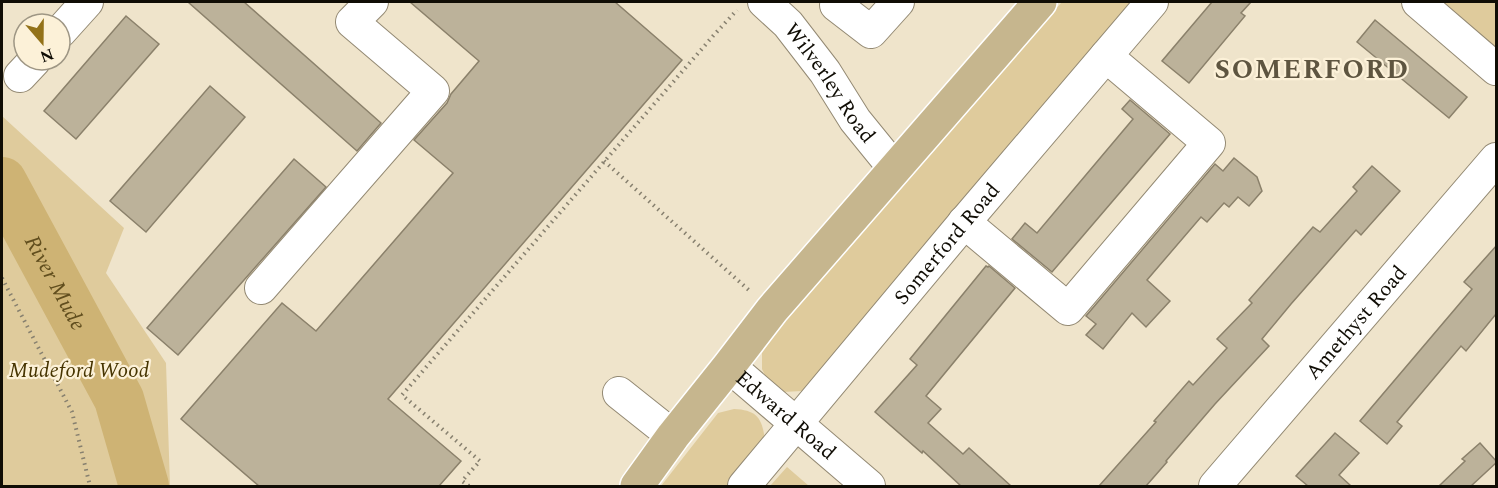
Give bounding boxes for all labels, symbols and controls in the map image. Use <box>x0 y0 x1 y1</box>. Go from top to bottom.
north arrow <box>12 12 72 72</box>
street label: Wilverley Road <box>776 16 883 151</box>
text: N <box>37 42 57 69</box>
district label: SOMERFORD <box>1214 49 1410 91</box>
street label: Somerford Road <box>887 176 1008 312</box>
water label: River Mude <box>15 229 94 337</box>
street label: Amethyst Road <box>1298 258 1415 387</box>
park label: Mudeford Wood <box>9 355 149 387</box>
street label: Edward Road <box>728 363 843 468</box>

